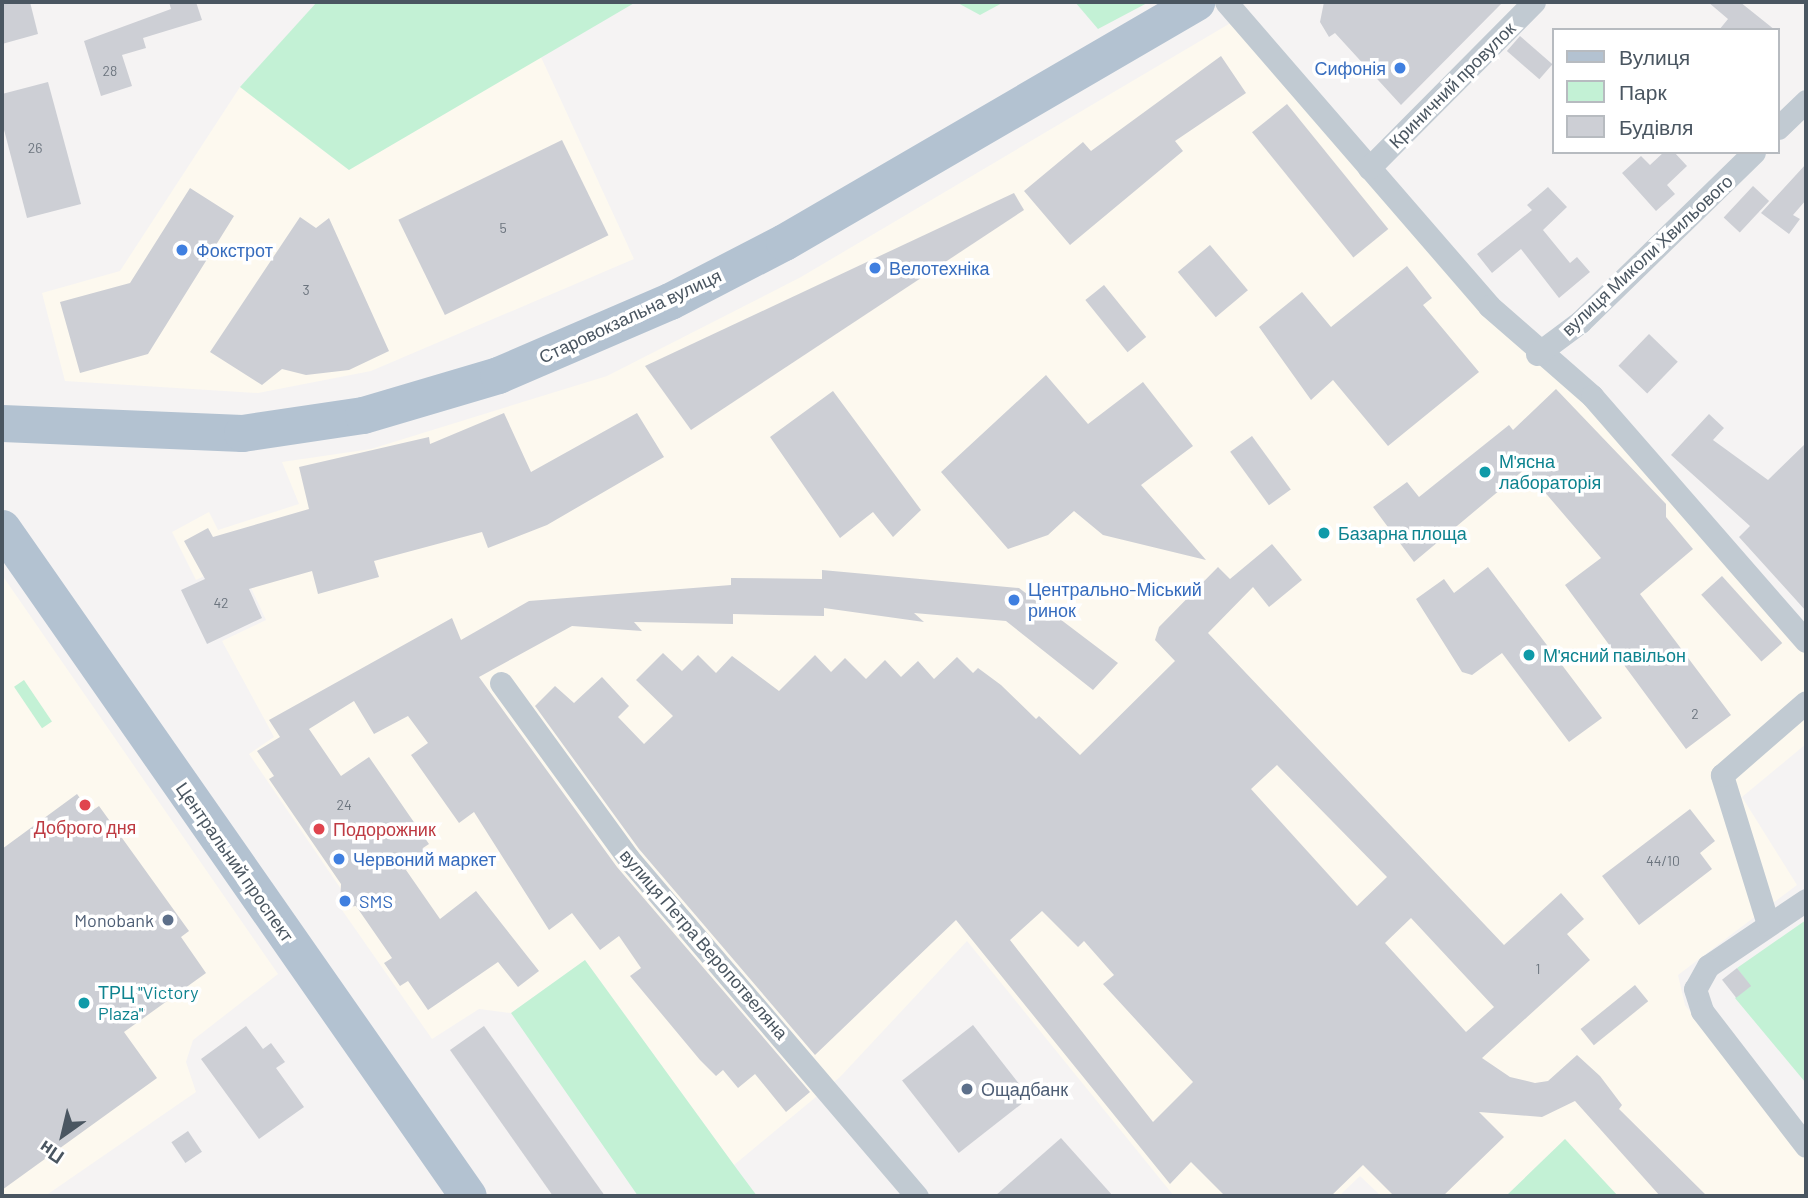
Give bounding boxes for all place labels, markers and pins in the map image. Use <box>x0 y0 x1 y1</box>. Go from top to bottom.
place label: Сифонія <box>1314 57 1386 79</box>
marker: Сифонія <box>1392 60 1408 76</box>
place label: Фокстрот <box>196 239 273 261</box>
marker: Фокстрот <box>174 242 190 258</box>
place label: Велотехніка <box>889 257 990 279</box>
marker: Велотехніка <box>867 260 883 276</box>
place label: М'ясна лабораторія <box>1499 451 1601 494</box>
marker: М'ясна лабораторія <box>1477 464 1493 480</box>
place label: Базарна площа <box>1338 522 1467 544</box>
marker: Базарна площа <box>1316 525 1332 541</box>
place label: Центрально-Міський ринок <box>1028 579 1202 622</box>
marker: Центрально-Міський ринок <box>1006 592 1022 608</box>
place label: М'ясний павільон <box>1543 644 1686 666</box>
marker: М'ясний павільон <box>1521 647 1537 663</box>
marker: Доброго дня <box>77 797 93 813</box>
place label: Доброго дня <box>34 816 136 838</box>
place label: Подорожник <box>333 818 436 840</box>
marker: Подорожник <box>311 821 327 837</box>
place label: Червоний маркет <box>353 848 496 870</box>
marker: Червоний маркет <box>331 851 347 867</box>
place label: SMS <box>359 890 393 912</box>
marker: SMS <box>337 893 353 909</box>
place label: Monobank <box>74 909 154 931</box>
marker: Monobank <box>160 912 176 928</box>
place label: ТРЦ "Victory Plaza" <box>98 982 199 1024</box>
marker: ТРЦ "Victory Plaza" <box>76 995 92 1011</box>
place label: Ощадбанк <box>981 1078 1068 1100</box>
marker: Ощадбанк <box>959 1081 975 1097</box>

